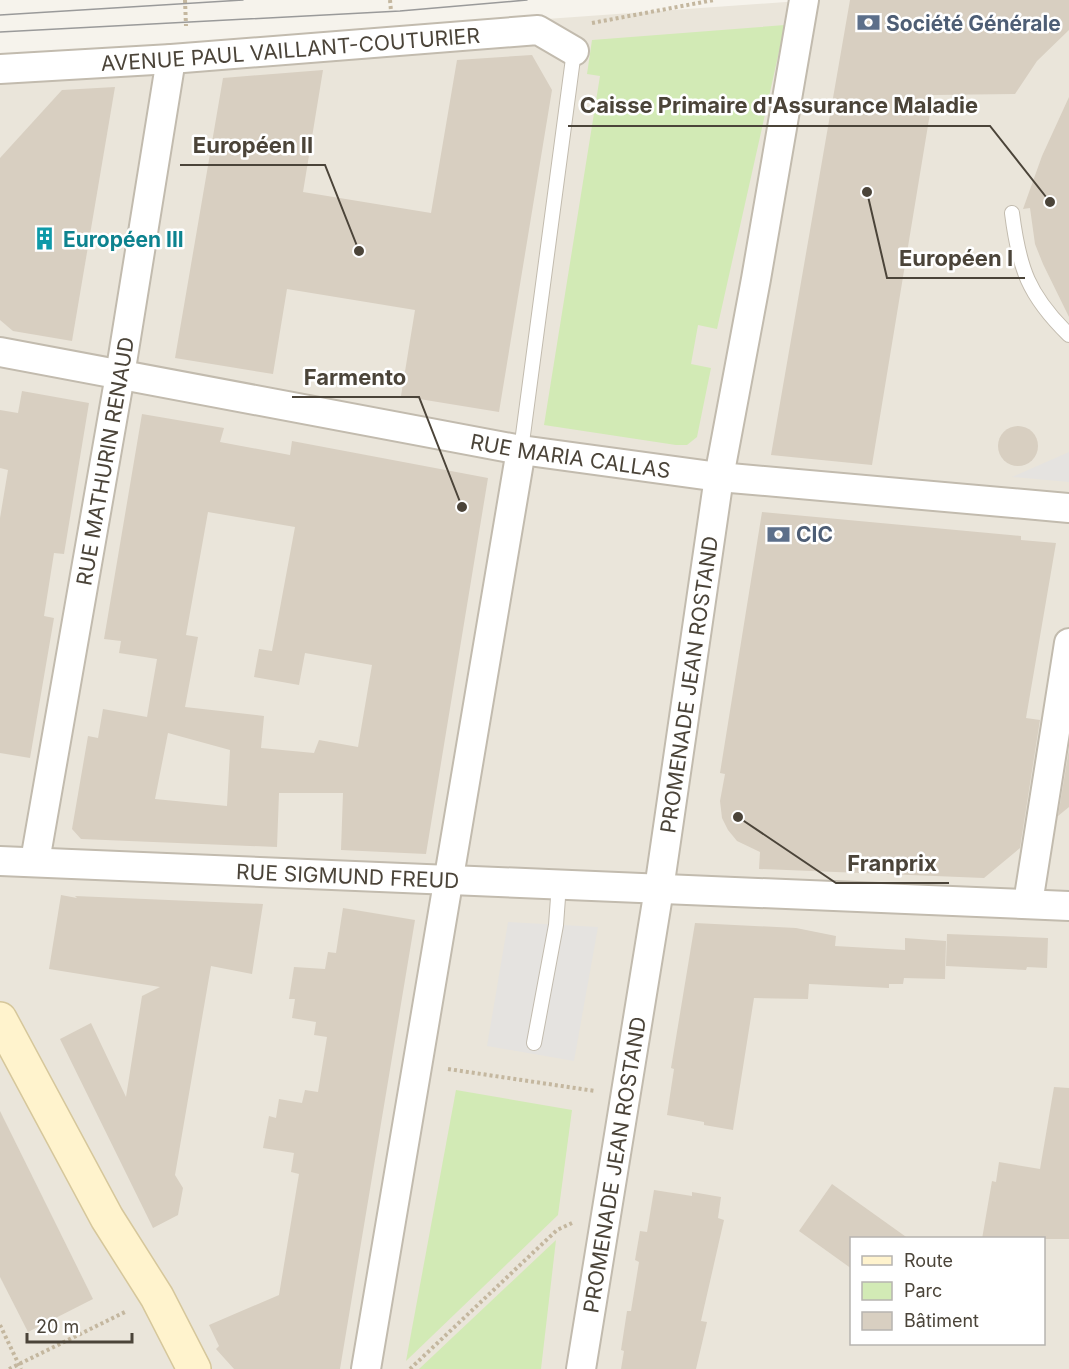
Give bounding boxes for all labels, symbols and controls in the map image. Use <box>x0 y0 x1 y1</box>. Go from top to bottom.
bank icon: Société Générale <box>855 10 881 36</box>
place label: Société Générale <box>886 11 1061 36</box>
street label: AVENUE PAUL VAILLANT-COUTURIER <box>100 22 481 76</box>
callout: Caisse Primaire d'Assurance Maladie <box>568 86 990 126</box>
text: Caisse Primaire d'Assurance Maladie <box>580 92 978 118</box>
callout: Européen II <box>180 125 325 165</box>
text: Européen II <box>193 132 313 158</box>
building icon: Européen III <box>32 226 58 252</box>
place label: Européen III <box>63 227 184 252</box>
callout: Européen I <box>887 238 1025 278</box>
text: Européen I <box>899 245 1013 271</box>
street label: RUE MATHURIN RENAUD <box>71 335 138 587</box>
callout: Farmento <box>292 357 419 397</box>
text: Farmento <box>304 364 406 390</box>
street label: RUE MARIA CALLAS <box>468 428 672 483</box>
bank icon: CIC <box>765 521 791 547</box>
place label: CIC <box>796 522 833 547</box>
street label: PROMENADE JEAN ROSTAND <box>655 534 723 835</box>
callout: Franprix <box>836 843 949 883</box>
text: Franprix <box>847 850 937 876</box>
street label: RUE SIGMUND FREUD <box>236 858 460 893</box>
street label: PROMENADE JEAN ROSTAND <box>578 1015 651 1315</box>
legend <box>850 1237 1045 1345</box>
text: Route <box>904 1250 953 1271</box>
text: Parc <box>904 1280 942 1301</box>
scale bar <box>27 1306 132 1344</box>
text: Bâtiment <box>904 1310 979 1331</box>
text: 20 m <box>36 1316 79 1337</box>

